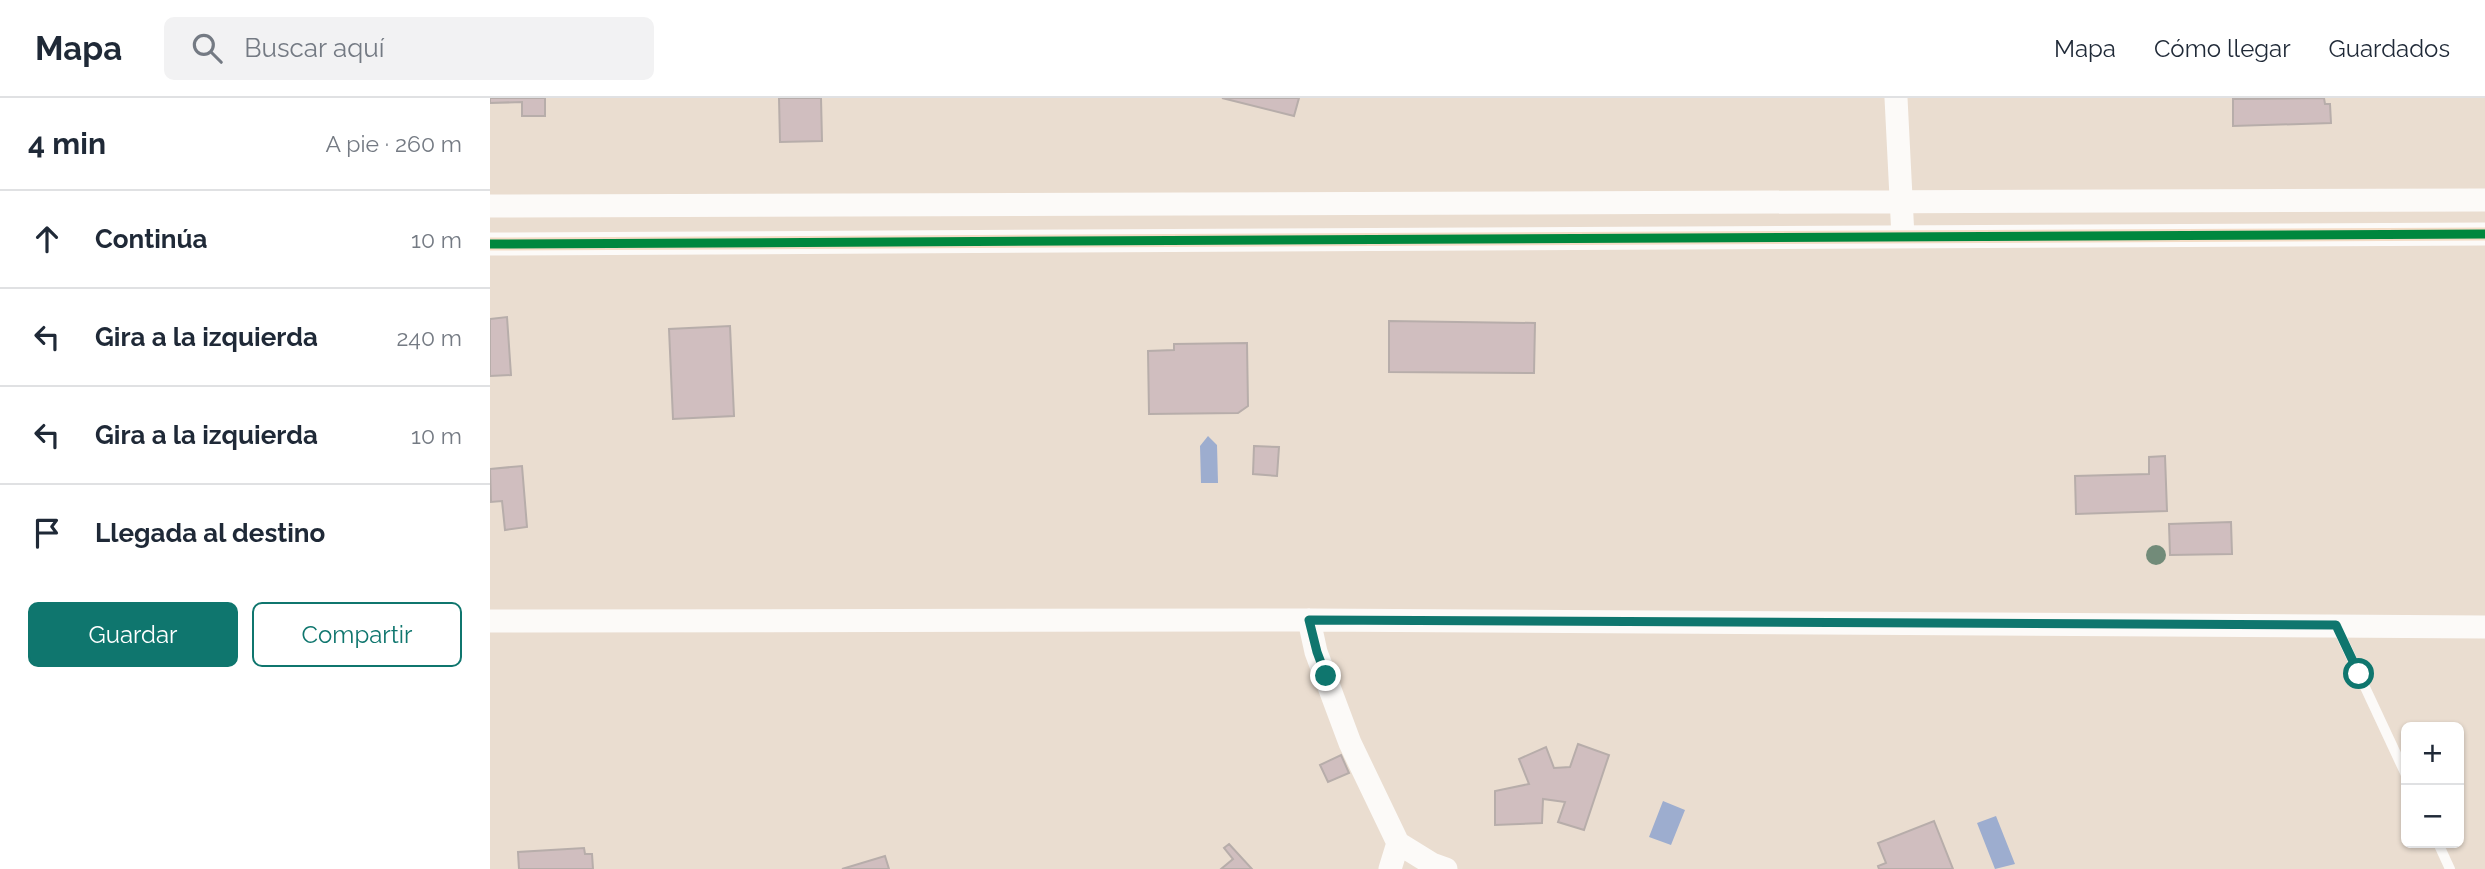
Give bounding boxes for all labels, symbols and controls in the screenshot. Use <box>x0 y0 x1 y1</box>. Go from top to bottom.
search box <box>164 17 654 80</box>
text: Mapa <box>35 29 122 68</box>
icon: search <box>188 29 226 67</box>
text: Buscar aquí <box>244 33 384 63</box>
text: Mapa <box>2054 34 2116 63</box>
text: Cómo llegar <box>2154 34 2291 63</box>
text: Guardados <box>2329 34 2450 63</box>
text: 4 min <box>28 126 106 161</box>
text: A pie · 260 m <box>326 130 462 157</box>
icon: ahead <box>28 220 66 258</box>
text: Continúa <box>95 224 207 254</box>
text: 10 m <box>411 226 462 253</box>
icon: left <box>28 318 66 356</box>
text: Gira a la izquierda <box>95 322 318 352</box>
text: 240 m <box>396 324 462 351</box>
icon: left <box>28 416 66 454</box>
text: Gira a la izquierda <box>95 420 318 450</box>
text: 10 m <box>411 422 462 449</box>
icon: arrive <box>28 514 66 552</box>
text: Llegada al destino <box>95 518 325 548</box>
button: Guardar <box>28 602 238 667</box>
button: Compartir <box>252 602 462 667</box>
route start <box>2343 658 2374 689</box>
route end <box>1310 660 1341 691</box>
map controls <box>2401 722 2464 848</box>
button: + <box>2401 722 2464 785</box>
button: − <box>2401 785 2464 848</box>

